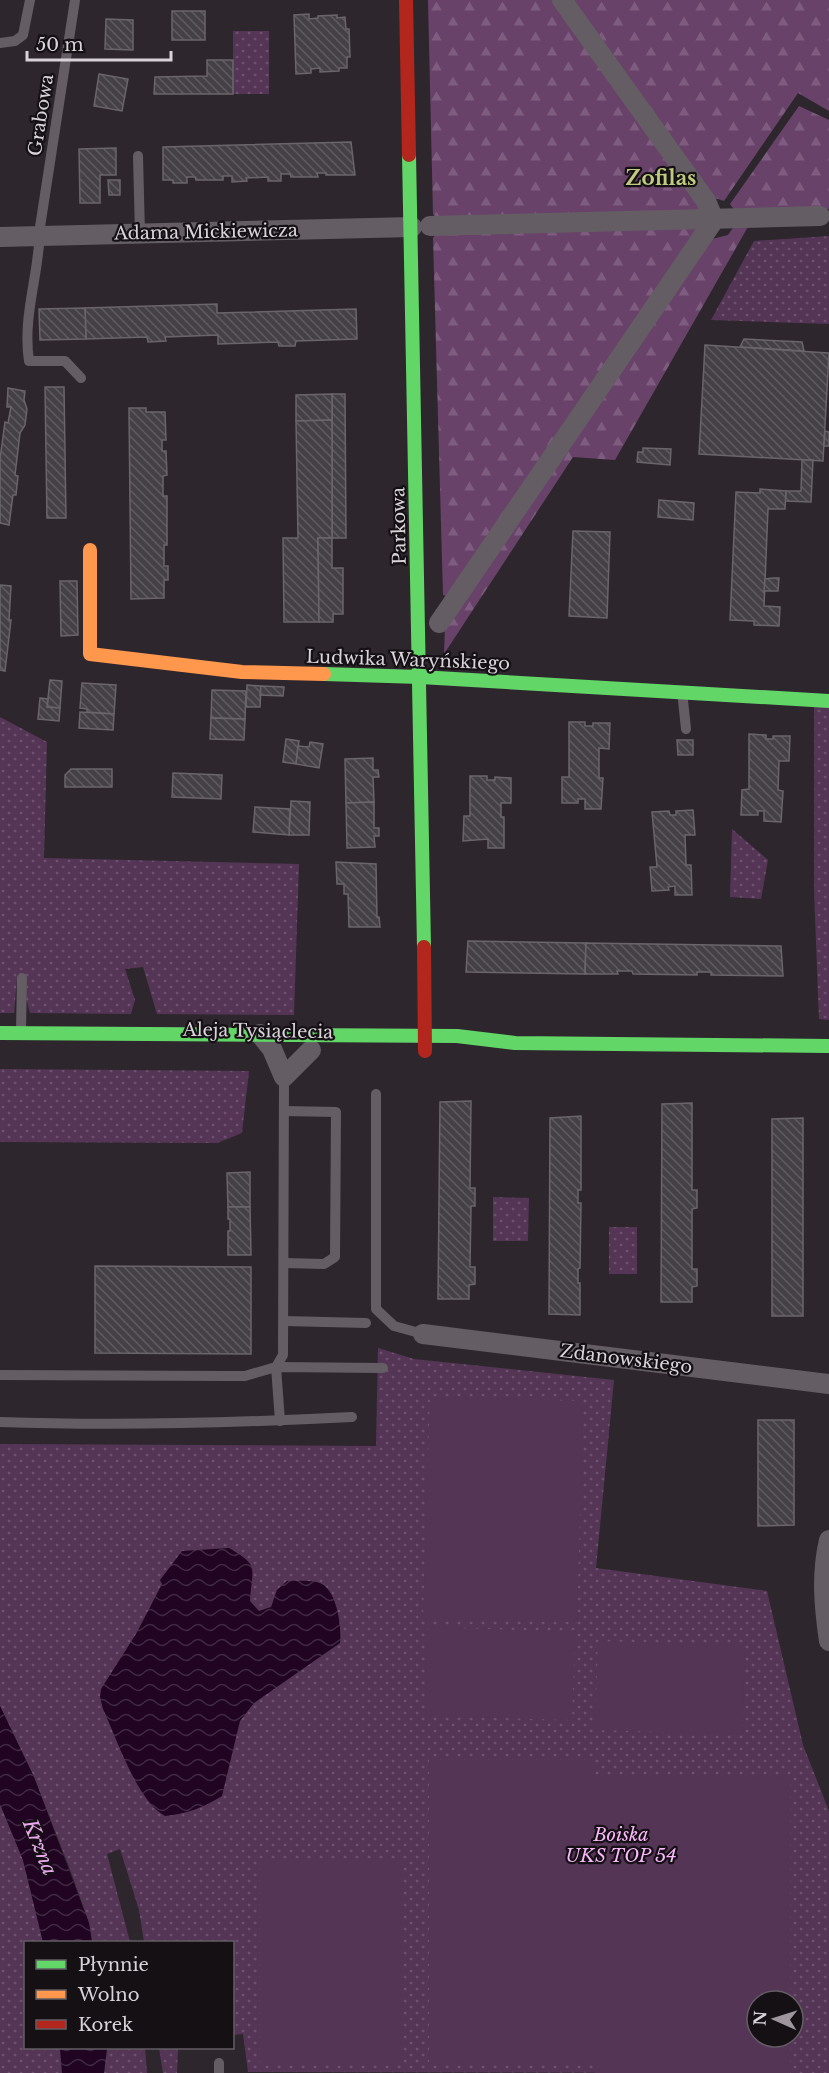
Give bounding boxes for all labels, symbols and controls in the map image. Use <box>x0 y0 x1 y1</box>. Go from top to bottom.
scale bar <box>27 24 171 62</box>
text: 50 m <box>36 34 84 56</box>
street label: Grabowa <box>24 72 58 157</box>
district label: Zofilas <box>626 166 696 190</box>
street label: Adama Mickiewicza <box>113 219 298 245</box>
street label: Parkowa <box>387 487 411 565</box>
street label: Ludwika Waryńskiego <box>306 645 510 675</box>
street label: Aleja Tysiąclecia <box>182 1019 333 1043</box>
street label: Zdanowskiego <box>559 1340 693 1378</box>
water label: Krzna <box>17 1814 62 1879</box>
park label: Boiska UKS TOP 54 <box>565 1824 677 1867</box>
legend <box>24 1941 234 2049</box>
text: Płynnie <box>78 1954 149 1976</box>
text: Wolno <box>77 1984 140 2006</box>
north arrow <box>745 1989 805 2049</box>
text: N <box>750 2010 770 2026</box>
text: Korek <box>78 2014 133 2036</box>

